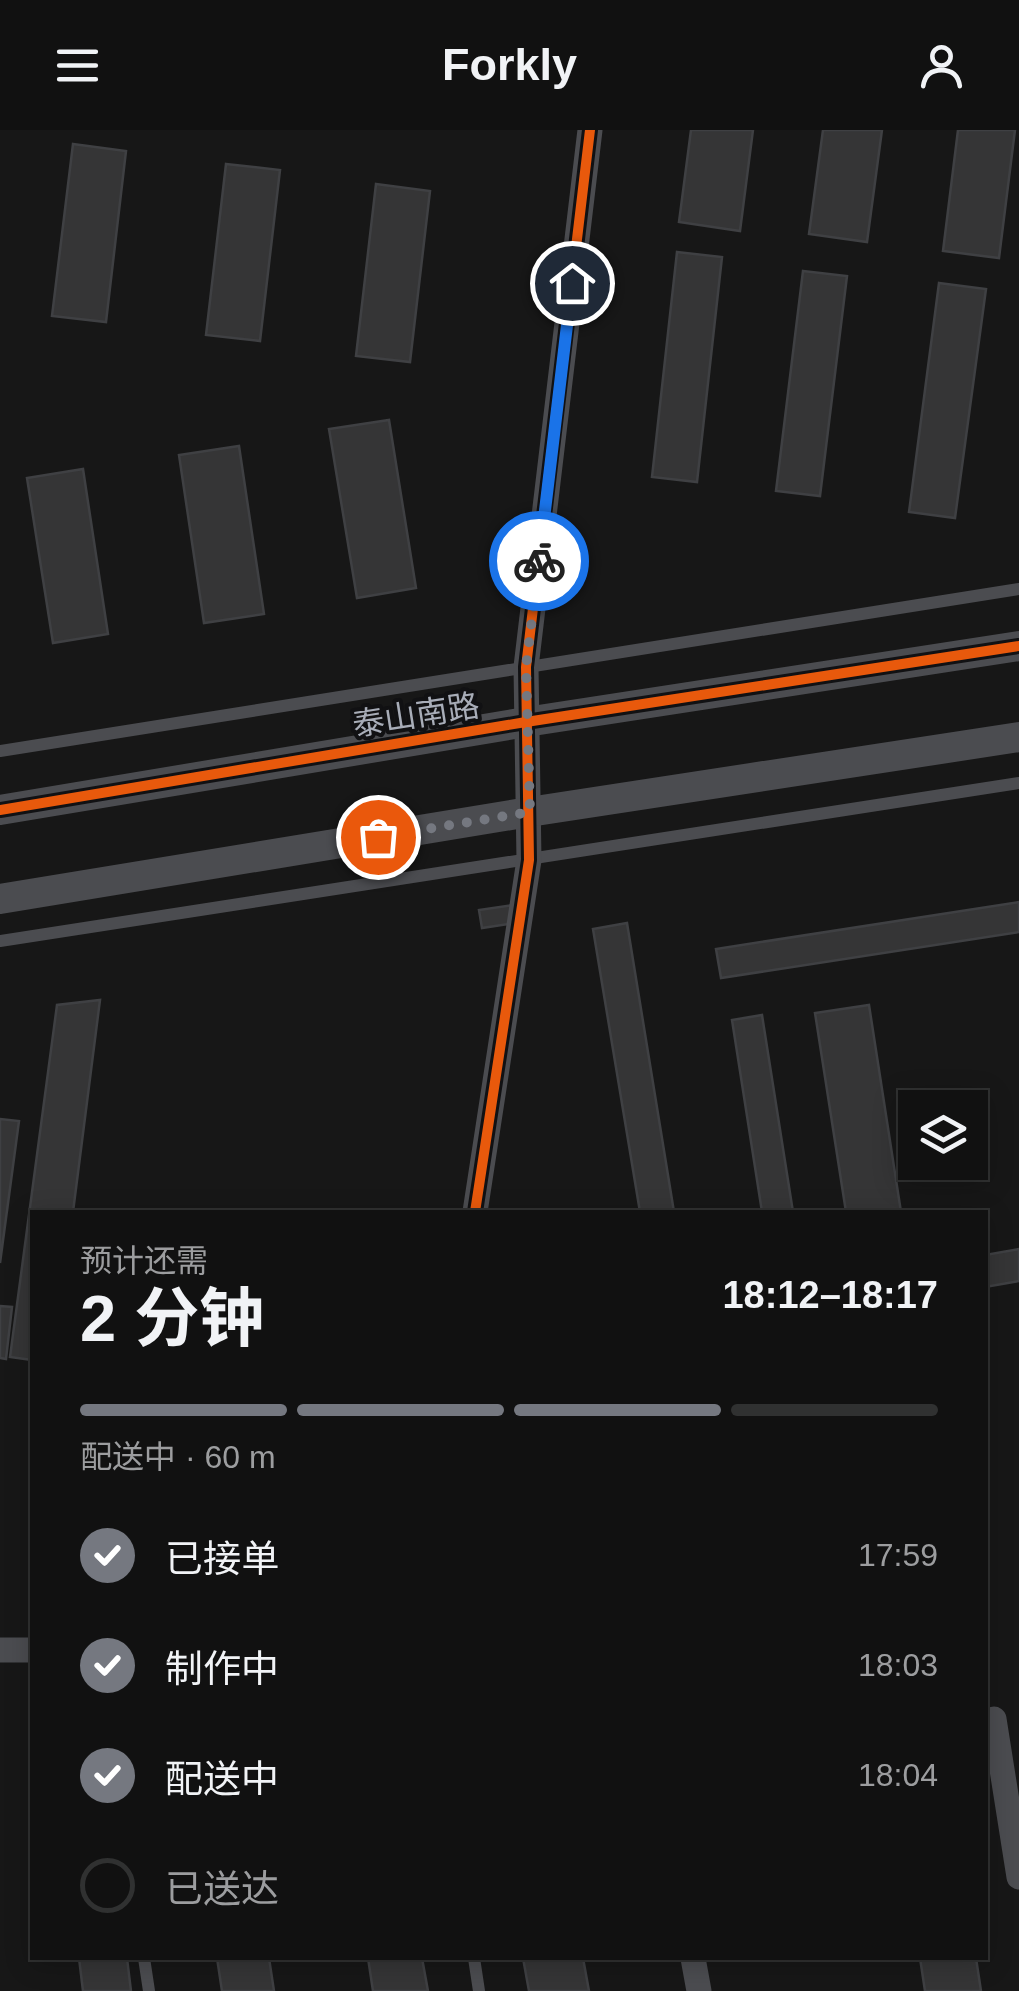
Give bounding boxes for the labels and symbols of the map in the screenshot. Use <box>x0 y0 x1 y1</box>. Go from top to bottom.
pin <box>530 241 615 326</box>
courier <box>489 511 589 611</box>
street label: 泰山南路 <box>350 687 482 743</box>
pin <box>336 795 421 880</box>

